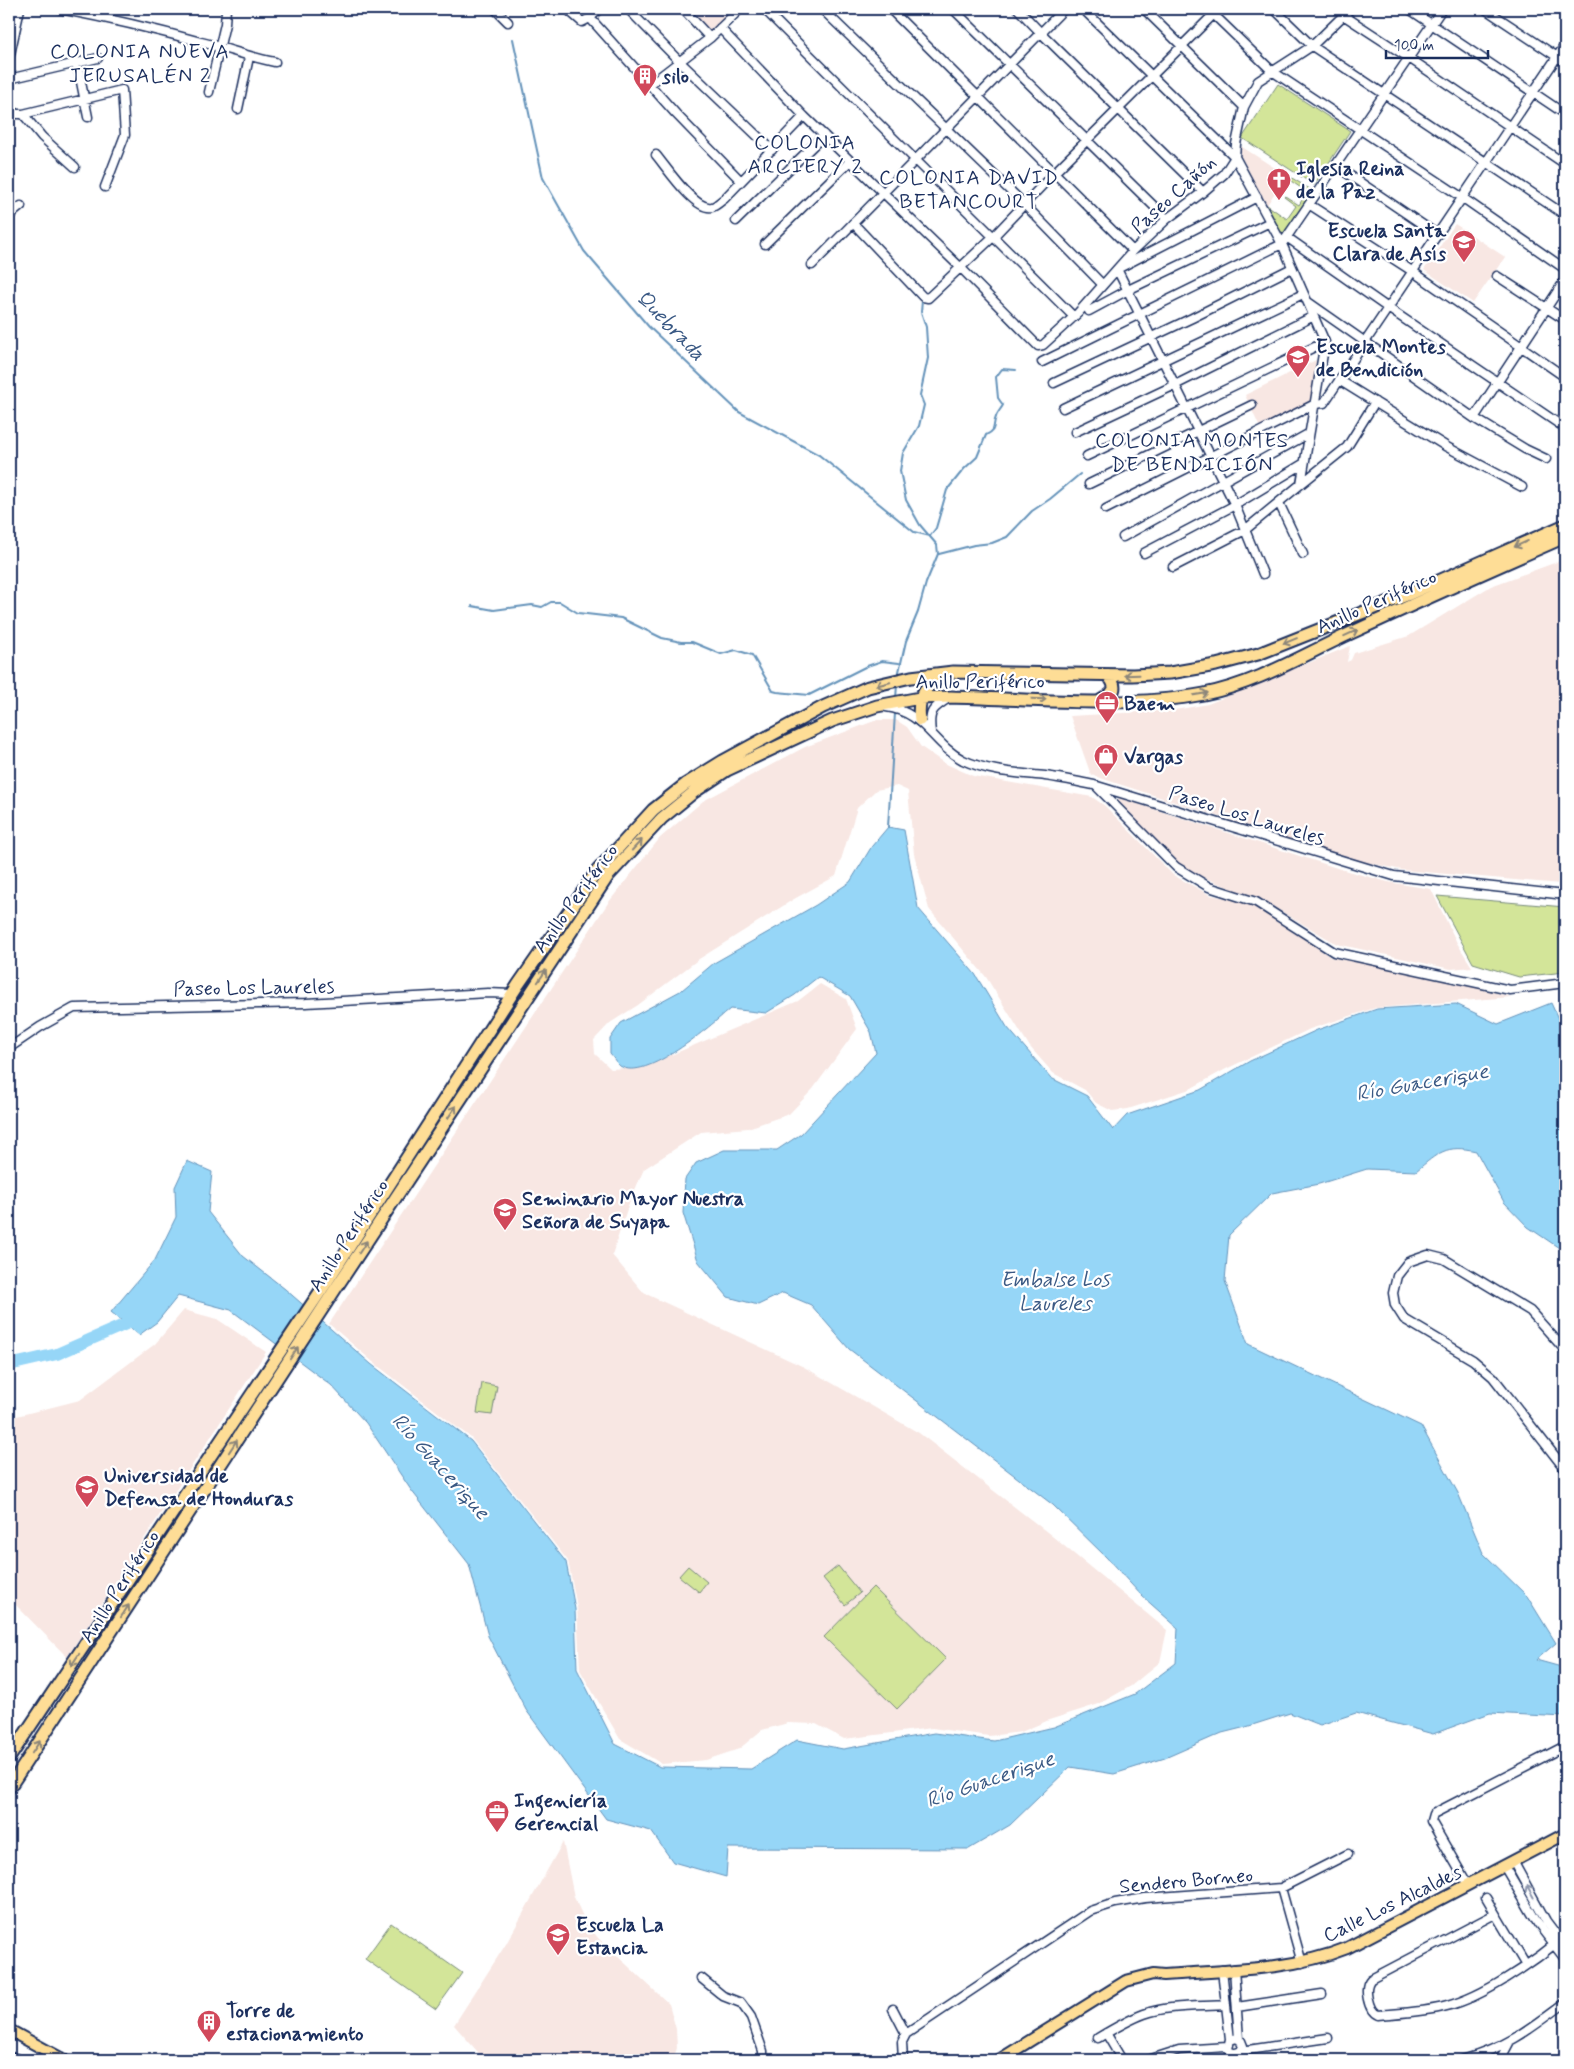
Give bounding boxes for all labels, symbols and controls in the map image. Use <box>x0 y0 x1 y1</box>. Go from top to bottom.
scale bar <box>1386 28 1489 60</box>
text: 100 m <box>1394 36 1434 56</box>
district label: COLONIA NUEVA JERUSALÉN 2 <box>50 38 230 90</box>
building icon: silo <box>632 63 658 97</box>
place label: silo <box>661 64 689 91</box>
district label: COLONIA ARCIERY 2 <box>747 129 863 181</box>
street label: Paseo Cañón <box>1125 150 1223 241</box>
place label: Iglesia Reina de la Paz <box>1296 156 1405 206</box>
district label: COLONIA DAVID BETANCOURT <box>879 164 1059 216</box>
church icon: Iglesia Reina de la Paz <box>1266 167 1292 201</box>
place label: Escuela Santa Clara de Asís <box>1327 218 1447 268</box>
school or university icon: Escuela Santa Clara de Asís <box>1451 229 1477 263</box>
water label: Quebrada <box>630 284 711 367</box>
place label: Escuela Montes de Bendición <box>1316 334 1446 384</box>
school or university icon: Escuela Montes de Bendición <box>1285 344 1311 378</box>
district label: COLONIA MONTES DE BENDICIÓN <box>1095 427 1289 479</box>
one-way arrow <box>1514 540 1529 550</box>
street label: Anillo Periférico <box>1312 564 1441 641</box>
one-way arrow <box>1343 627 1358 637</box>
one-way arrow <box>1283 637 1298 646</box>
street label: Anillo Periférico <box>915 669 1045 696</box>
one-way arrow <box>1125 670 1141 680</box>
one-way arrow <box>876 680 892 689</box>
one-way arrow <box>1192 688 1208 698</box>
office icon: Baem <box>1094 690 1120 724</box>
place label: Baem <box>1124 691 1175 718</box>
one-way arrow <box>1030 694 1046 704</box>
shop icon: Vargas <box>1093 743 1119 777</box>
place label: Vargas <box>1124 744 1183 773</box>
street label: Paseo Los Laureles <box>1166 780 1328 853</box>
one-way arrow <box>631 838 643 851</box>
street label: Anillo Periférico <box>527 839 625 959</box>
one-way arrow <box>537 969 547 983</box>
street label: Paseo Los Laureles <box>173 974 335 1003</box>
water label: Río Guacerique <box>1354 1057 1491 1108</box>
one-way arrow <box>447 1105 457 1119</box>
street label: Anillo Periférico <box>303 1174 396 1297</box>
place label: Seminario Mayor Nuestra Señora de Suyapa <box>522 1186 744 1236</box>
school or university icon: Seminario Mayor Nuestra Señora de Suyapa <box>492 1197 518 1231</box>
one-way arrow <box>357 1240 368 1254</box>
water label: Embalse Los Laureles <box>1001 1266 1111 1318</box>
one-way arrow <box>289 1347 299 1361</box>
water label: Río Guacerique <box>385 1408 496 1526</box>
one-way arrow <box>228 1439 238 1453</box>
place label: Universidad de Defensa de Honduras <box>104 1463 293 1513</box>
school or university icon: Universidad de Defensa de Honduras <box>74 1474 100 1508</box>
street label: Anillo Periférico <box>74 1525 167 1648</box>
one-way arrow <box>120 1605 130 1619</box>
one-way arrow <box>70 1653 80 1667</box>
one-way arrow <box>30 1740 41 1754</box>
water label: Río Guacerique <box>923 1745 1059 1815</box>
place label: Ingeniería Gerencial <box>514 1788 607 1838</box>
office icon: Ingeniería Gerencial <box>484 1799 510 1833</box>
street label: Calle Los Alcaldes <box>1319 1859 1467 1950</box>
street label: Sendero Borneo <box>1118 1862 1254 1901</box>
one-way arrow <box>1525 1884 1535 1899</box>
place label: Escuela La Estancia <box>576 1912 664 1962</box>
school or university icon: Escuela La Estancia <box>545 1922 571 1956</box>
place label: Torre de estacionamiento <box>226 1998 364 2048</box>
building icon: Torre de estacionamiento <box>196 2009 222 2043</box>

